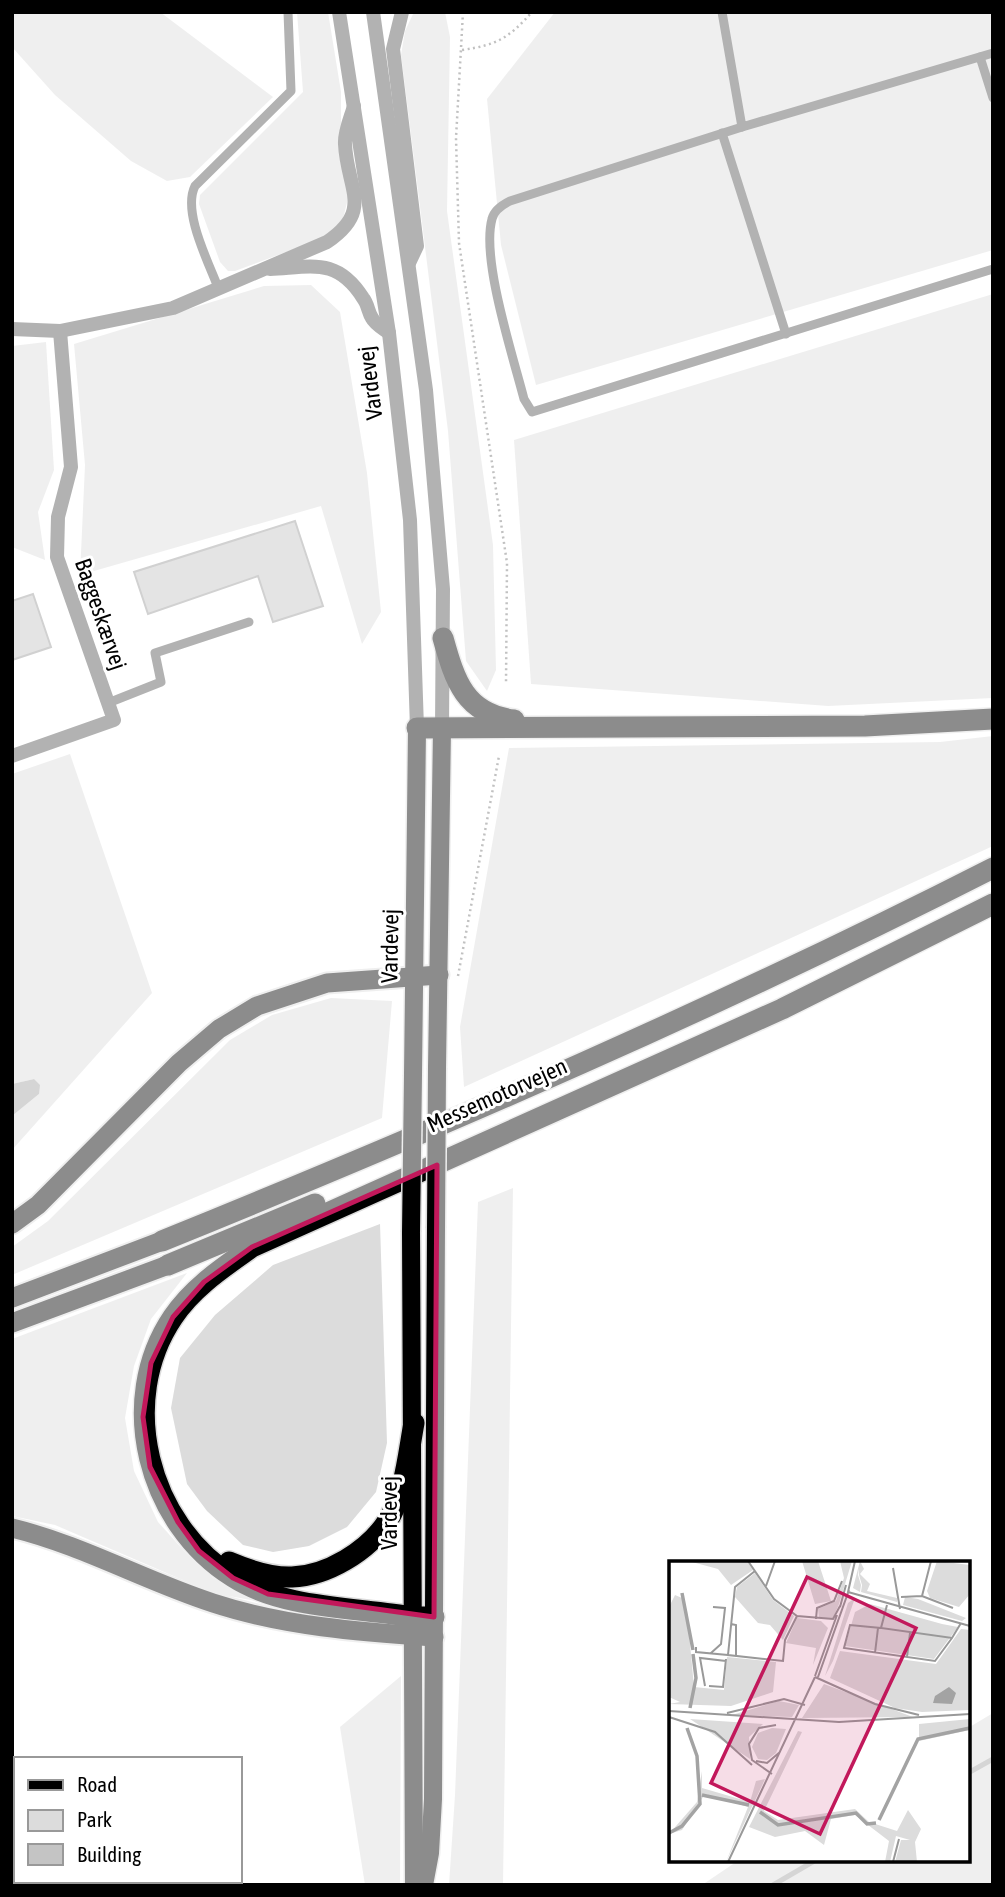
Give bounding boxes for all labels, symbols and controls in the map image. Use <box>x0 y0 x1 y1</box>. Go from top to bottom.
street label: Vardevej <box>353 345 387 421</box>
street label: Baggeskærvej <box>70 555 132 673</box>
street label: Vardevej <box>376 909 404 983</box>
street label: Messemotorvejen <box>423 1053 571 1137</box>
street label: Vardevej <box>376 1476 402 1550</box>
inset map <box>669 1561 970 1862</box>
legend <box>14 1757 242 1883</box>
text: Road <box>77 1772 117 1796</box>
text: Park <box>77 1807 112 1831</box>
text: Building <box>77 1842 141 1866</box>

